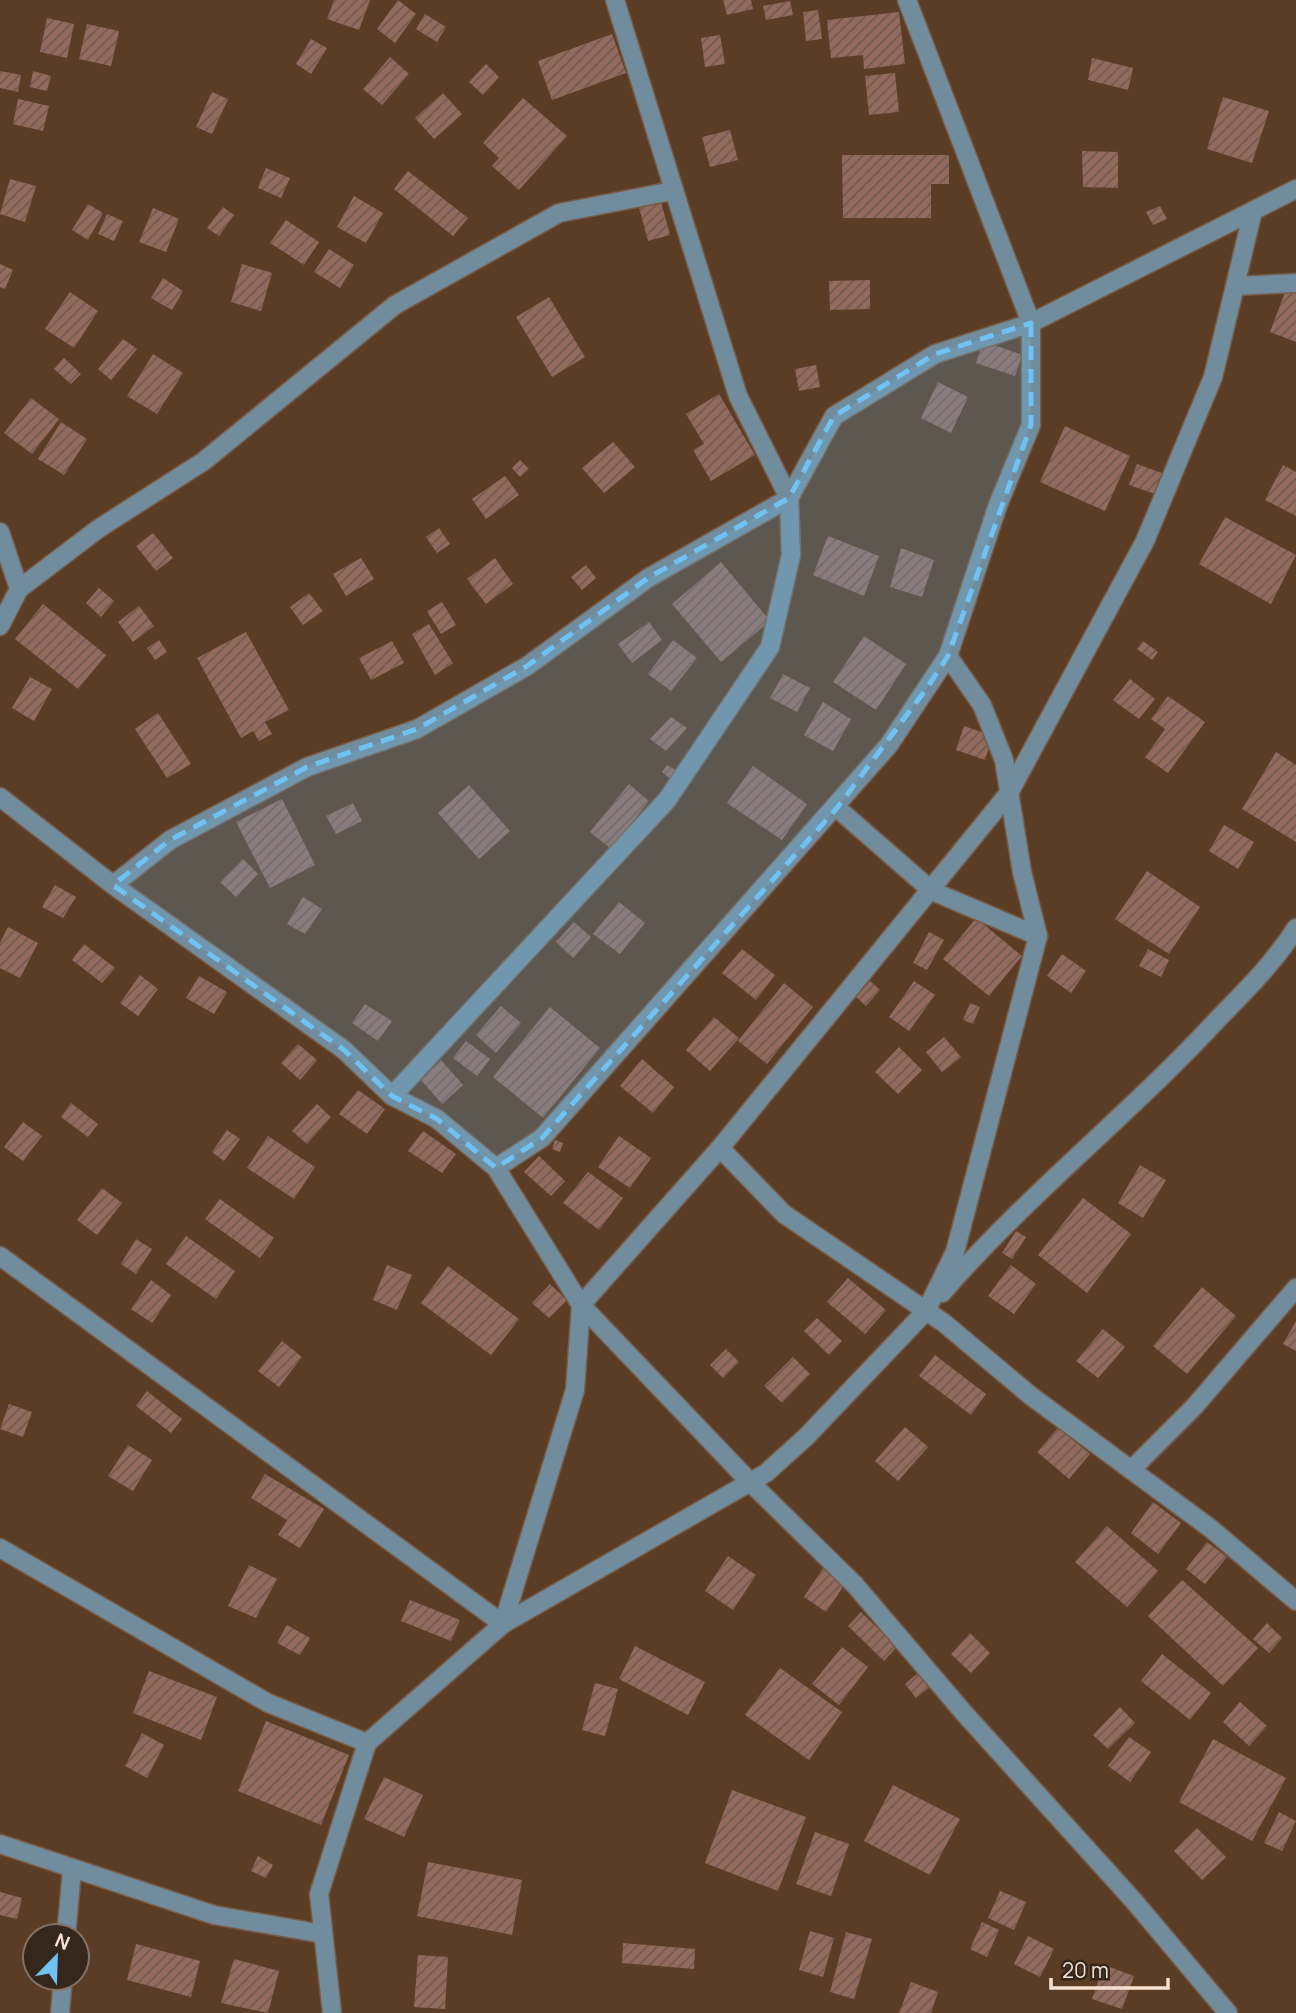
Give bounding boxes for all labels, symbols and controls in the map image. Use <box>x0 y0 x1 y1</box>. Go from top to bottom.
north arrow <box>21 1922 91 1992</box>
text: N <box>51 1927 74 1956</box>
scale bar <box>1051 1946 1168 1990</box>
text: 20 m <box>1062 1956 1109 1984</box>

